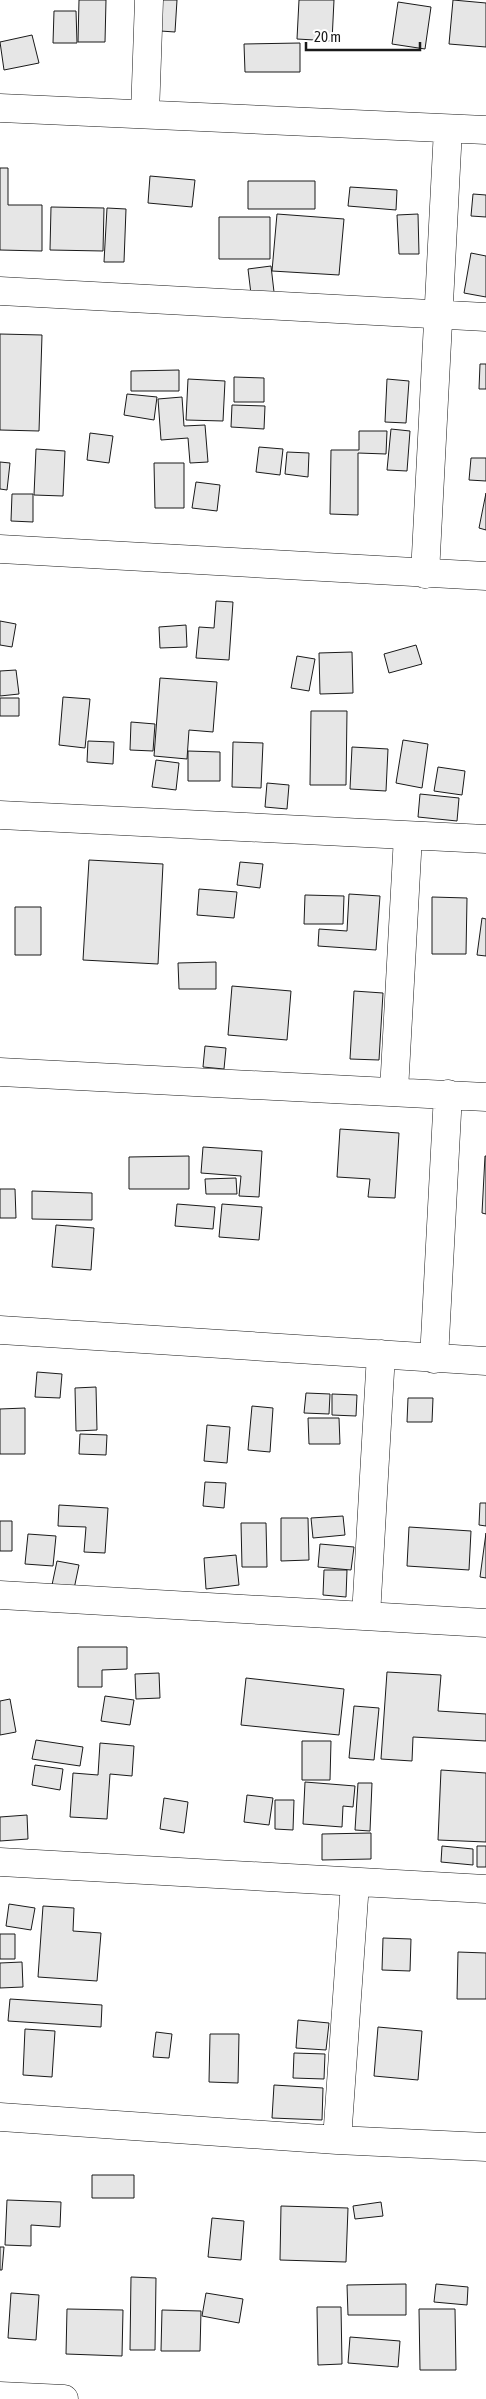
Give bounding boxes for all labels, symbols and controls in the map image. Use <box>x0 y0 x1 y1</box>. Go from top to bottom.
scale bar <box>306 20 420 52</box>
text: 20 m <box>314 28 341 45</box>

